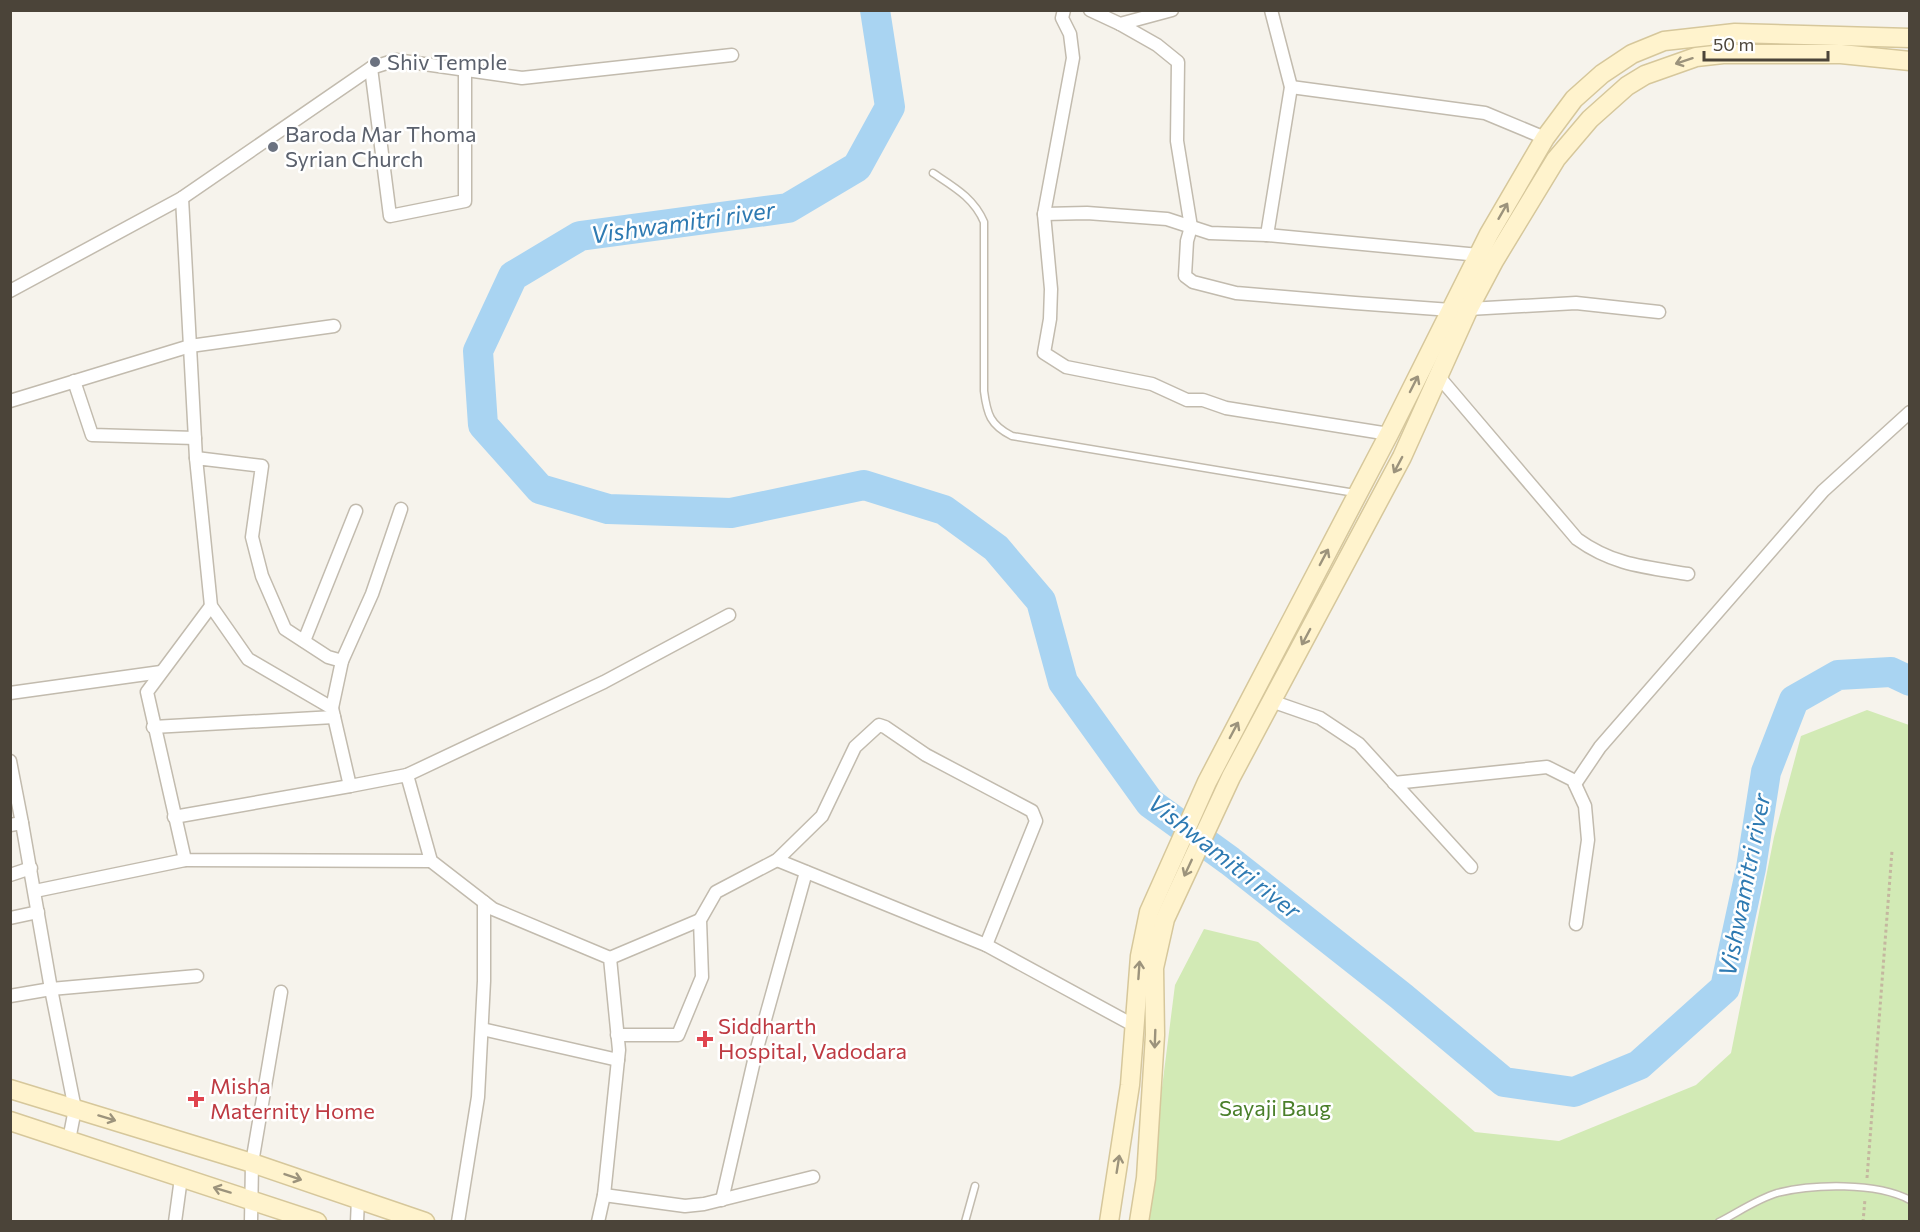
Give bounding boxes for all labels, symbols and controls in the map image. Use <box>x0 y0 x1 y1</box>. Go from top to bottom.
scale bar <box>1704 24 1828 62</box>
text: 50 m <box>1713 33 1754 55</box>
place label: Shiv Temple <box>387 48 507 75</box>
marker: Shiv Temple <box>368 55 382 69</box>
one-way arrow <box>1675 56 1694 67</box>
place label: Baroda Mar Thoma Syrian Church <box>285 120 477 172</box>
marker: Baroda Mar Thoma Syrian Church <box>266 140 280 154</box>
water label: Vishwamitri river <box>589 194 778 249</box>
one-way arrow <box>1497 203 1509 220</box>
one-way arrow <box>1409 376 1420 394</box>
one-way arrow <box>1391 456 1403 474</box>
one-way arrow <box>1319 549 1330 567</box>
one-way arrow <box>1300 628 1312 645</box>
one-way arrow <box>1228 722 1240 739</box>
water label: Vishwamitri river <box>1143 787 1308 925</box>
water label: Vishwamitri river <box>1712 789 1776 979</box>
one-way arrow <box>1182 859 1194 877</box>
one-way arrow <box>1134 960 1145 980</box>
place label: Siddharth Hospital, Vadodara <box>718 1012 907 1064</box>
one-way arrow <box>1149 1028 1160 1048</box>
marker: Siddharth Hospital, Vadodara <box>696 1030 714 1048</box>
place label: Misha Maternity Home <box>210 1072 375 1124</box>
marker: Misha Maternity Home <box>187 1090 205 1108</box>
park label: Sayaji Baug <box>1219 1094 1331 1121</box>
one-way arrow <box>97 1113 116 1124</box>
one-way arrow <box>1113 1154 1124 1174</box>
one-way arrow <box>283 1172 302 1183</box>
one-way arrow <box>213 1184 232 1195</box>

